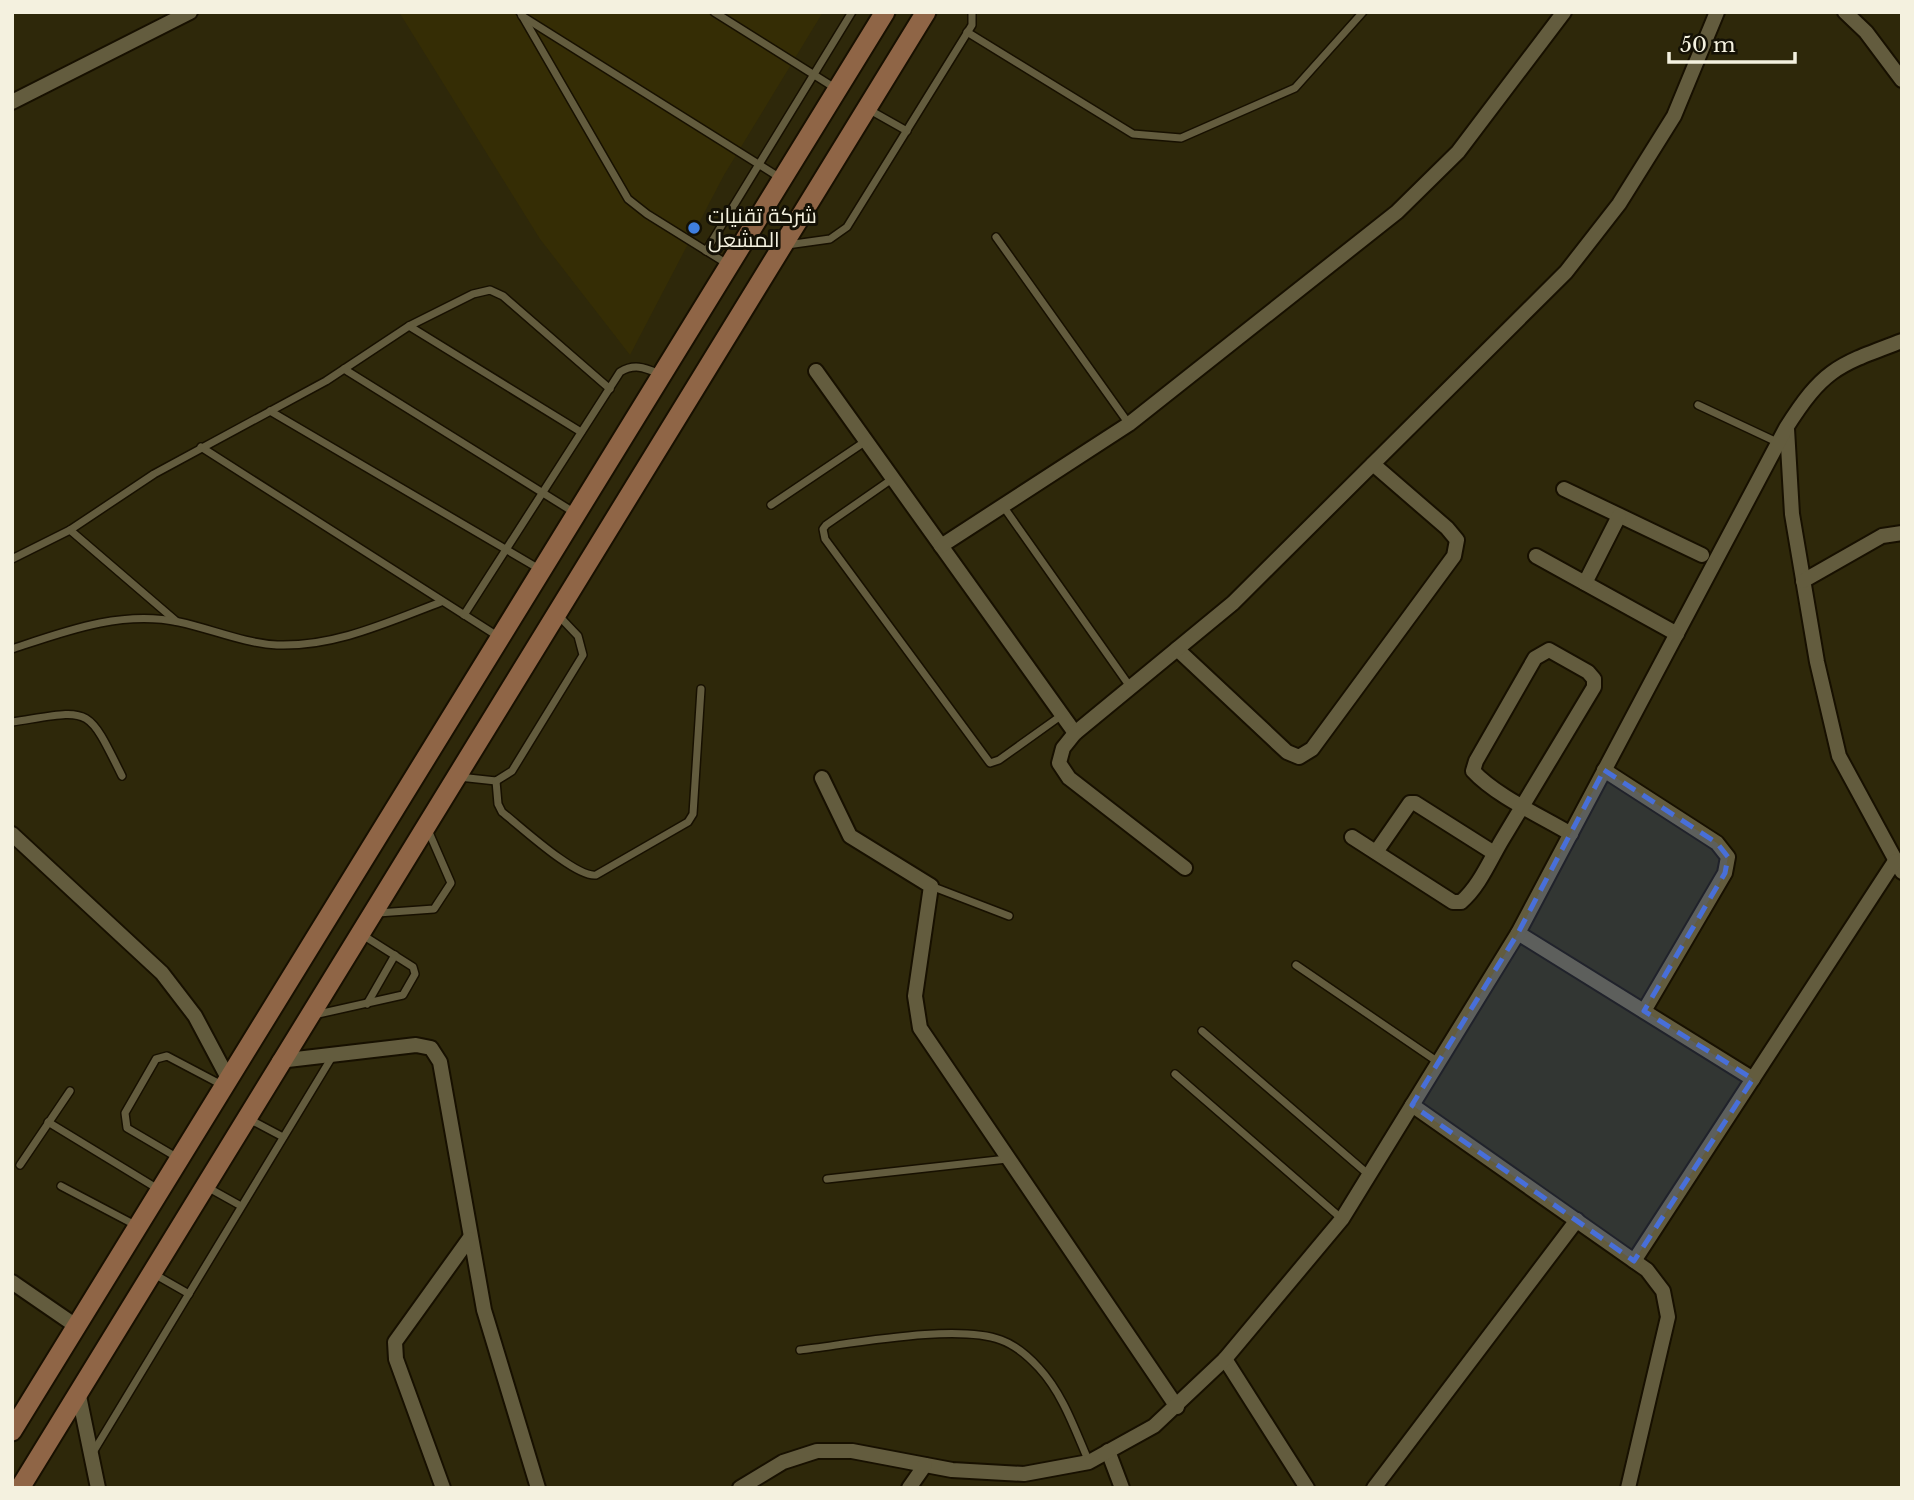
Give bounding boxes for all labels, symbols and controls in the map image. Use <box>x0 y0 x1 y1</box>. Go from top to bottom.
scale bar <box>1669 21 1795 65</box>
text: 50 m <box>1680 32 1736 58</box>
place label: شركة تقنيات المشعل <box>708 203 817 253</box>
marker: شركة تقنيات المشعل <box>686 220 702 236</box>

